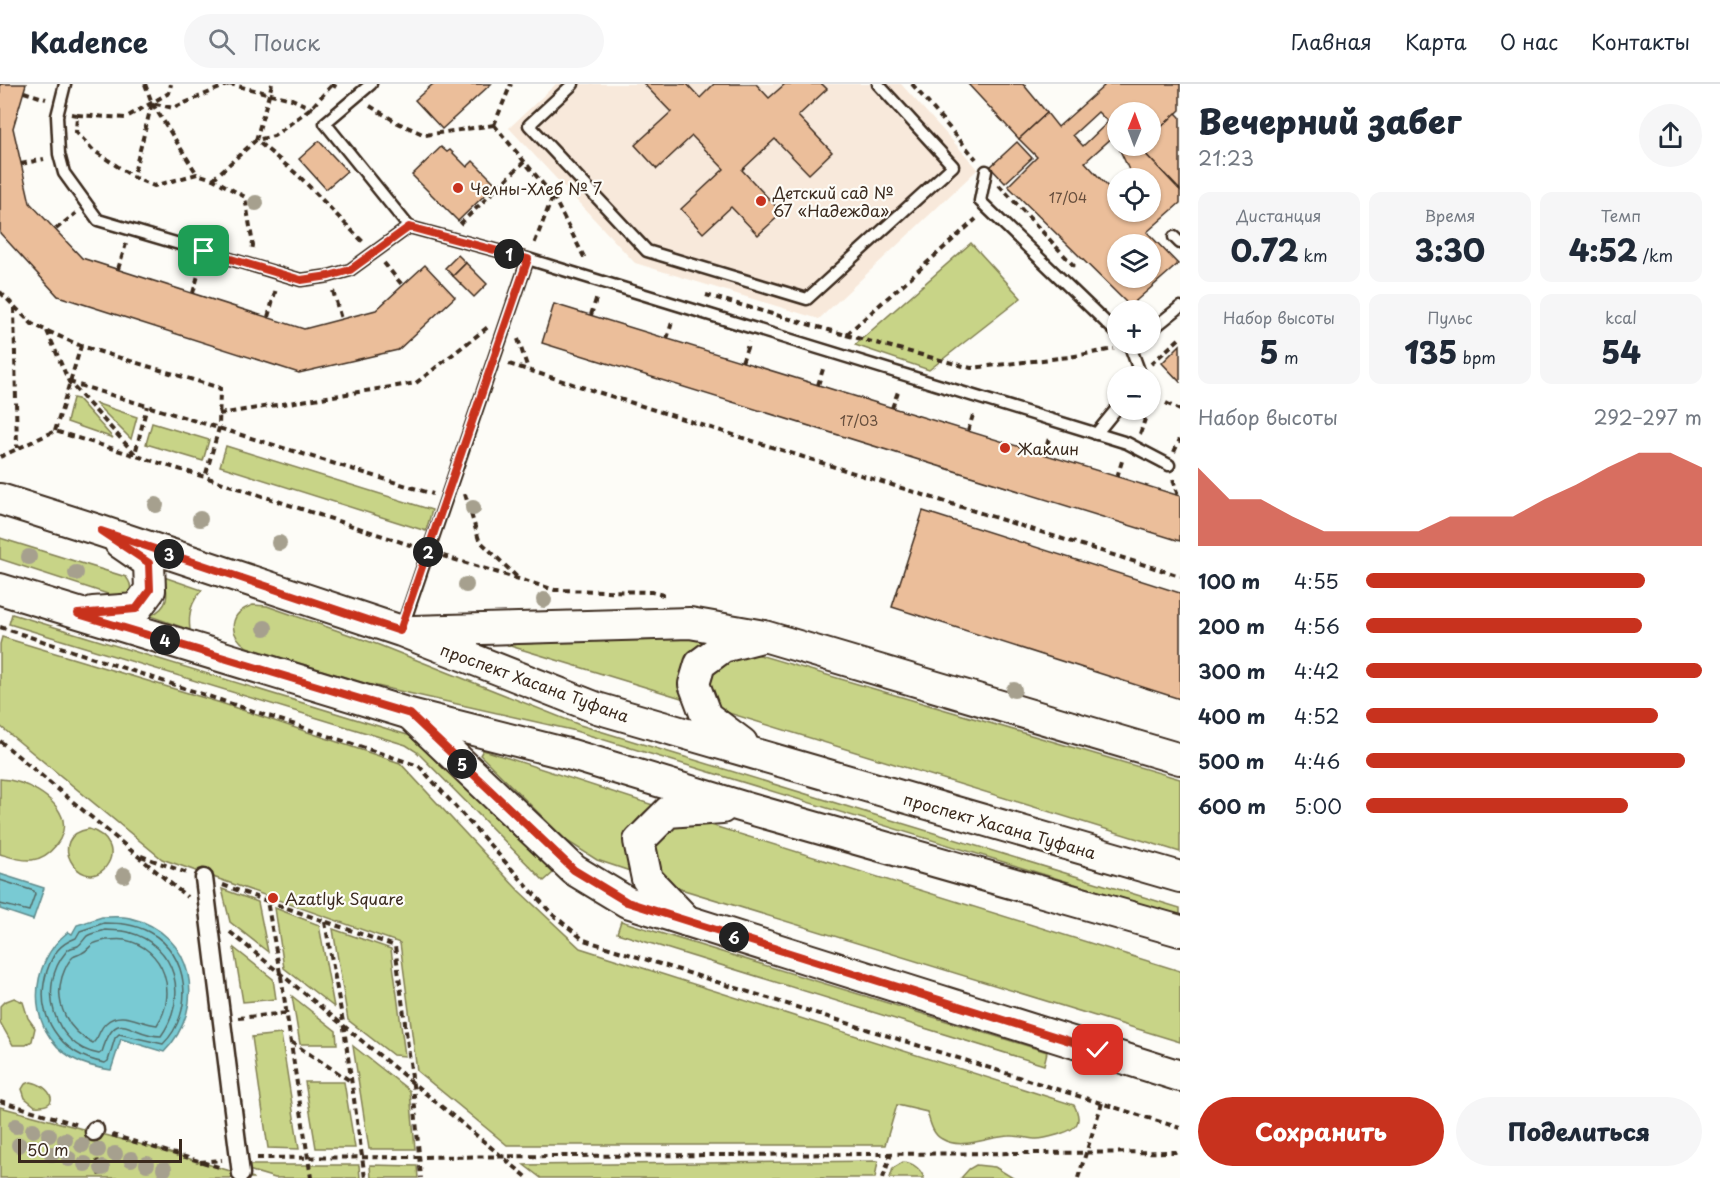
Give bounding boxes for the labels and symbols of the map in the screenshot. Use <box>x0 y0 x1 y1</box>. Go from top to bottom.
north arrow <box>1107 102 1161 156</box>
place label: Челны-Хлеб № 7 <box>470 176 602 200</box>
place label: Детский сад № 67 «Надежда» <box>772 180 894 222</box>
marker: Челны-Хлеб № 7 <box>451 181 465 195</box>
house number: 17/04 <box>1049 187 1087 208</box>
marker: Детский сад № 67 «Надежда» <box>754 194 768 208</box>
pin <box>178 225 229 276</box>
pin: 1 <box>494 239 524 269</box>
house number: 17/03 <box>840 410 878 431</box>
place label: Жаклин <box>1017 436 1079 460</box>
marker: Жаклин <box>998 441 1012 455</box>
pin: 2 <box>413 537 443 567</box>
pin: 3 <box>154 539 184 569</box>
pin: 4 <box>150 625 180 655</box>
street label: проспект Хасана Туфана <box>437 637 633 727</box>
pin: 5 <box>447 749 477 779</box>
street label: проспект Хасана Туфана <box>901 786 1099 864</box>
place label: Azatlyk Square <box>285 886 404 910</box>
marker: Azatlyk Square <box>266 891 280 905</box>
pin: 6 <box>719 922 749 952</box>
pin <box>1072 1024 1123 1075</box>
scale bar <box>18 1136 182 1164</box>

